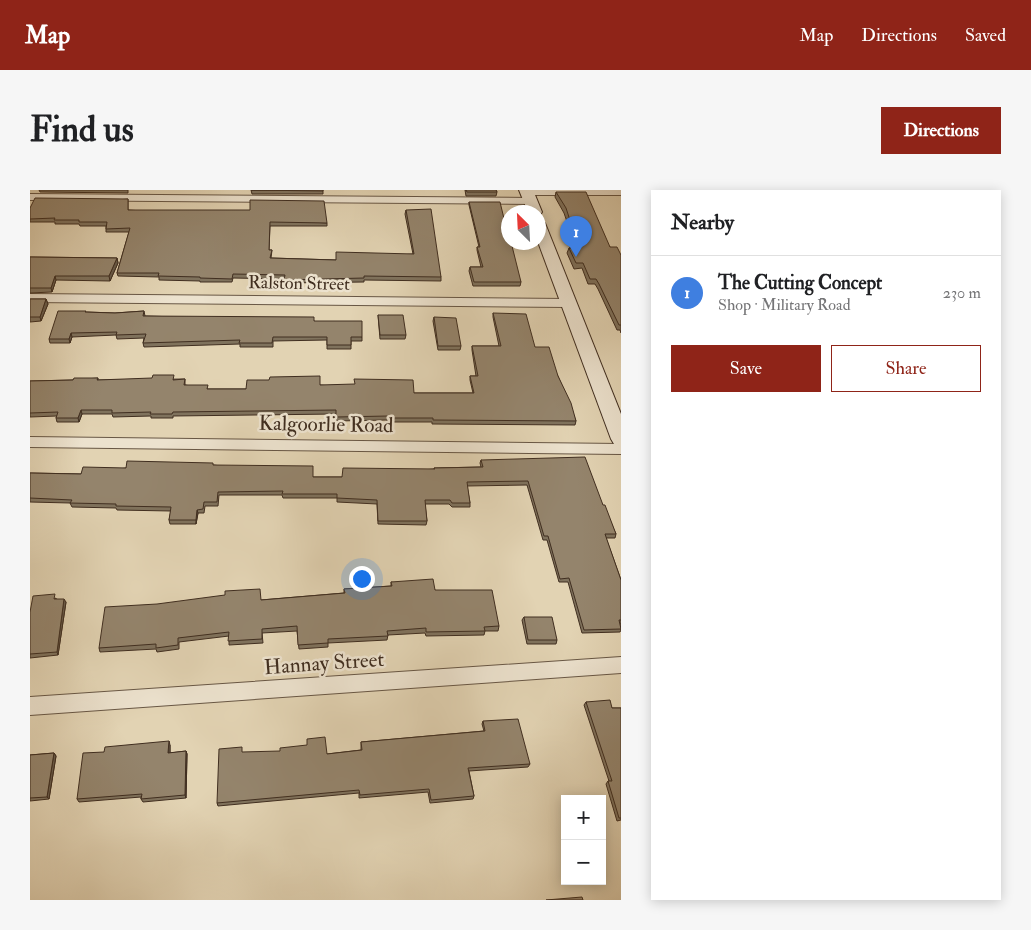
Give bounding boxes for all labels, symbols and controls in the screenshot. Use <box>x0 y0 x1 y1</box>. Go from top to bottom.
text: Map <box>25 20 70 51</box>
text: Map <box>800 24 833 47</box>
text: Directions <box>861 24 937 47</box>
text: Saved <box>965 24 1006 47</box>
button: Directions <box>881 107 1001 154</box>
text: Find us <box>30 108 134 152</box>
north arrow <box>501 205 546 250</box>
text: Nearby <box>671 209 734 236</box>
pin: 1 <box>560 216 592 257</box>
street label: Ralston Street <box>248 271 350 296</box>
text: The Cutting Concept <box>718 271 882 295</box>
text: 1 <box>684 283 690 303</box>
text: 230 m <box>943 283 981 303</box>
text: Shop · Military Road <box>718 295 851 315</box>
button: Save <box>671 345 821 392</box>
button: Share <box>831 345 981 392</box>
street label: Kalgoorlie Road <box>258 410 394 439</box>
your location <box>349 566 375 592</box>
street label: Hannay Street <box>263 646 385 681</box>
map controls <box>561 795 606 885</box>
button: + <box>561 795 606 840</box>
button: − <box>561 840 606 885</box>

